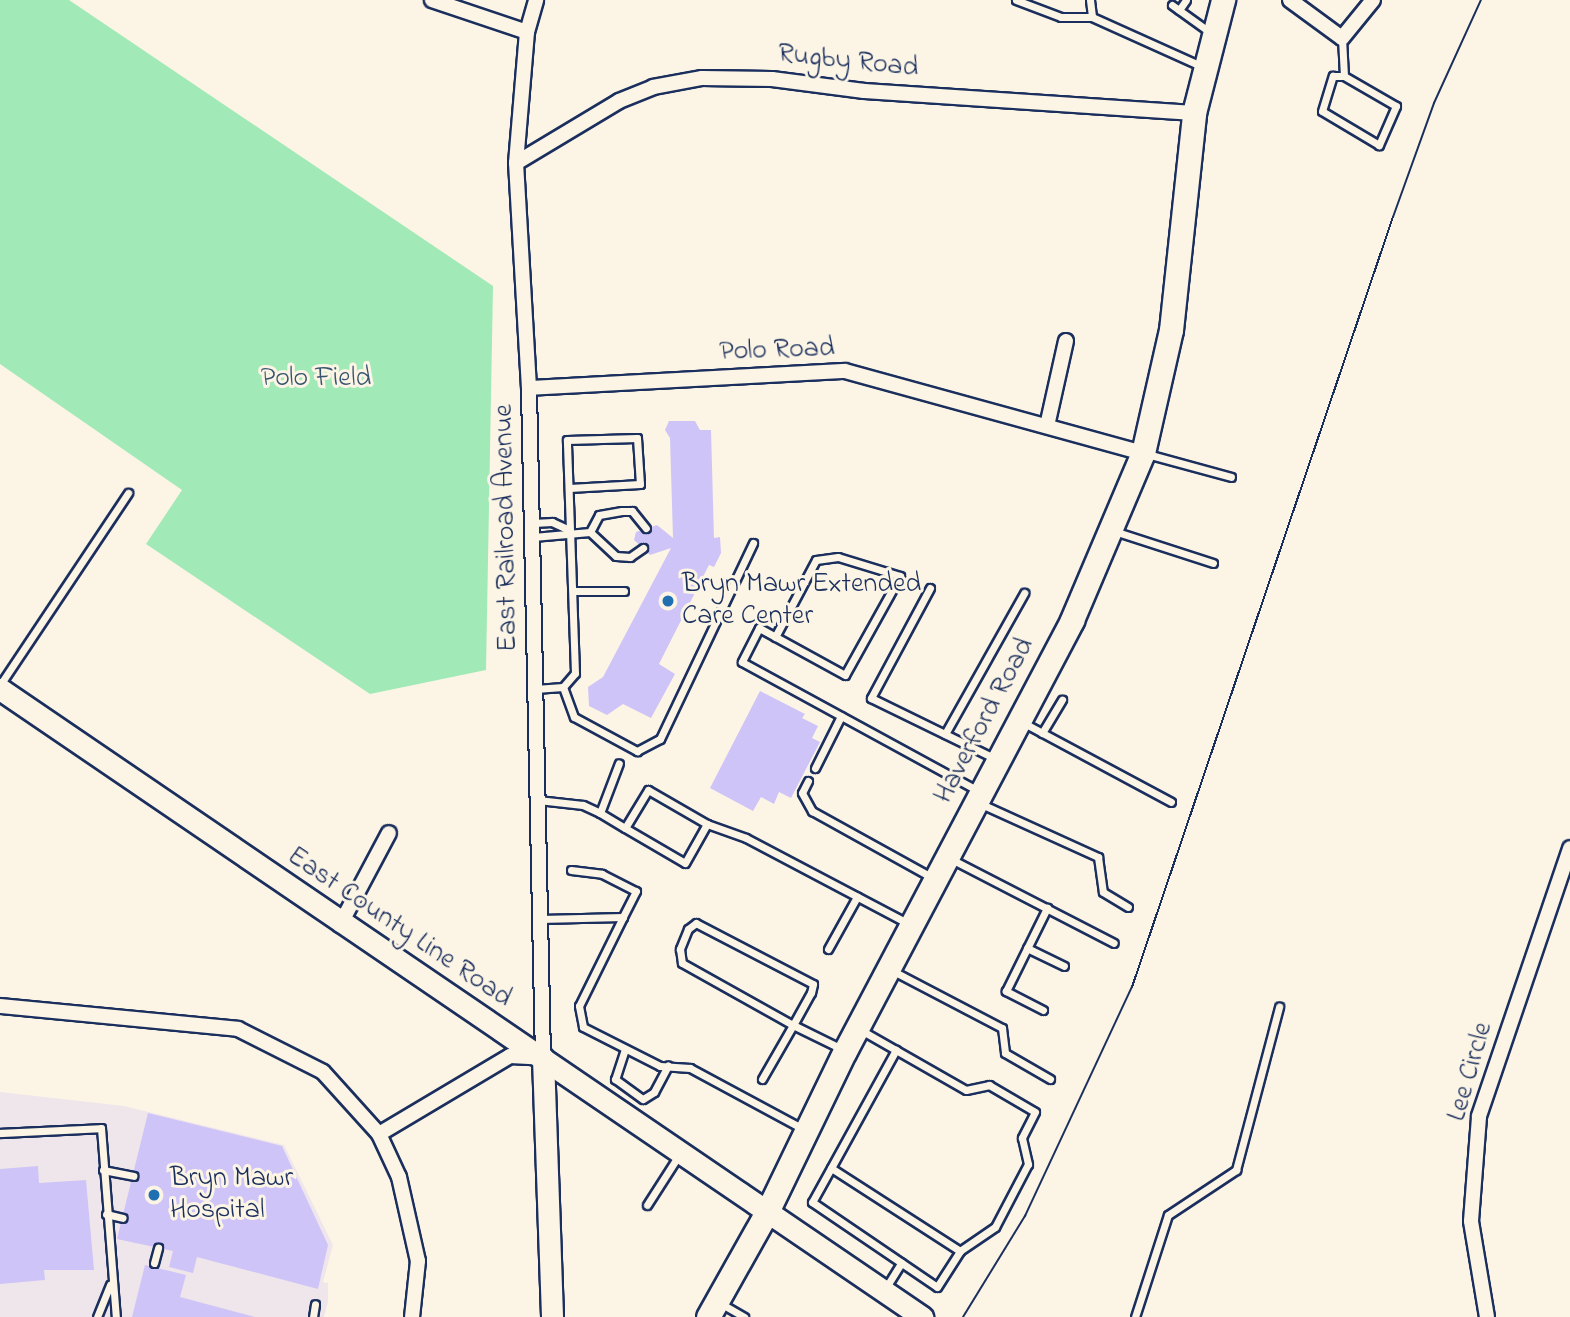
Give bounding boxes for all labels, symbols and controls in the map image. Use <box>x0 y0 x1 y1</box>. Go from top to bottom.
street label: Rugby Road <box>776 38 920 86</box>
street label: Polo Road <box>719 332 835 370</box>
park label: Polo Field <box>261 362 371 396</box>
street label: East Railroad Avenue <box>488 404 526 652</box>
place label: Bryn Mawr Extended Care Center <box>682 568 921 634</box>
marker: Bryn Mawr Extended Care Center <box>660 593 676 609</box>
street label: Haverford Road <box>927 633 1043 809</box>
street label: East County Line Road <box>280 840 518 1016</box>
street label: Lee Circle <box>1441 1019 1501 1125</box>
place label: Bryn Mawr Hospital <box>170 1162 293 1228</box>
marker: Bryn Mawr Hospital <box>144 1185 164 1205</box>

